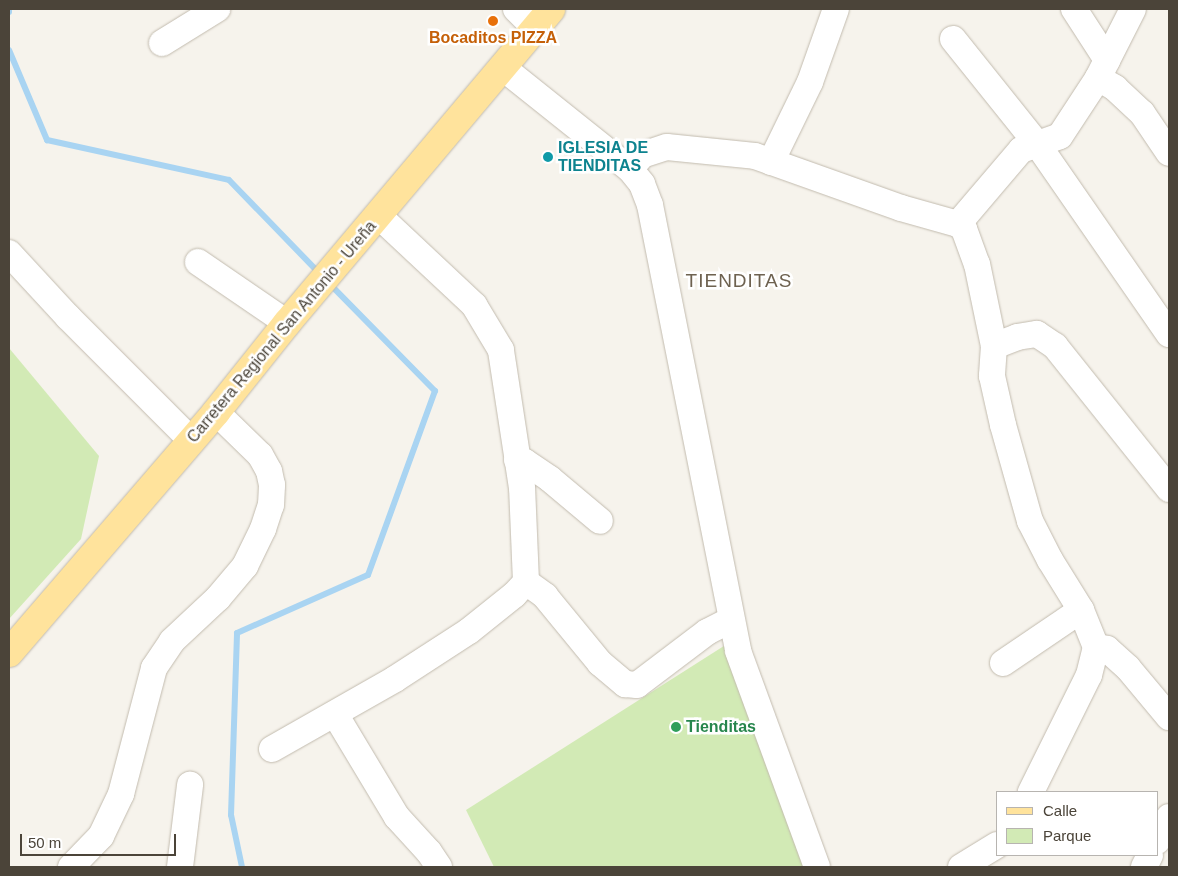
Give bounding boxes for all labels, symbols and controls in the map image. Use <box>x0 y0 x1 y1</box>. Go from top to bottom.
marker: Bocaditos PIZZA <box>487 15 499 27</box>
place label: Bocaditos PIZZA <box>429 28 557 48</box>
place label: IGLESIA DE TIENDITAS <box>558 138 649 176</box>
marker: IGLESIA DE TIENDITAS <box>542 151 554 163</box>
street label: Carretera Regional San Antonio - Ureña <box>183 217 381 447</box>
district label: TIENDITAS <box>684 270 794 292</box>
place label: Tienditas <box>686 717 756 737</box>
marker: Tienditas <box>670 721 682 733</box>
legend <box>996 791 1158 856</box>
text: Calle <box>1043 802 1077 819</box>
scale bar <box>22 824 179 856</box>
text: Parque <box>1043 827 1091 844</box>
text: 50 m <box>28 834 61 851</box>

